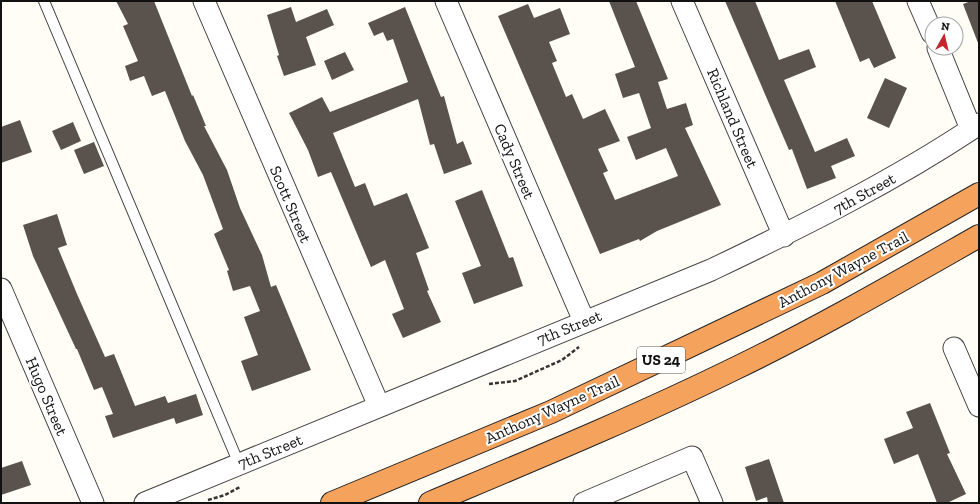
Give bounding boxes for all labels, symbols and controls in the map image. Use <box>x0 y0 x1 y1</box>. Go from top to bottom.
north arrow <box>924 16 964 56</box>
text: N <box>940 20 951 34</box>
street label: Richland Street <box>703 65 762 171</box>
street label: Cady Street <box>490 121 539 202</box>
street label: Scott Street <box>266 163 315 246</box>
street label: 7th Street <box>830 169 899 218</box>
street label: Anthony Wayne Trail <box>775 227 912 312</box>
street label: 7th Street <box>534 306 604 349</box>
road number: US 24 <box>637 347 685 373</box>
street label: Hugo Street <box>21 354 72 438</box>
street label: Anthony Wayne Trail <box>482 371 622 448</box>
street label: 7th Street <box>235 430 305 473</box>

